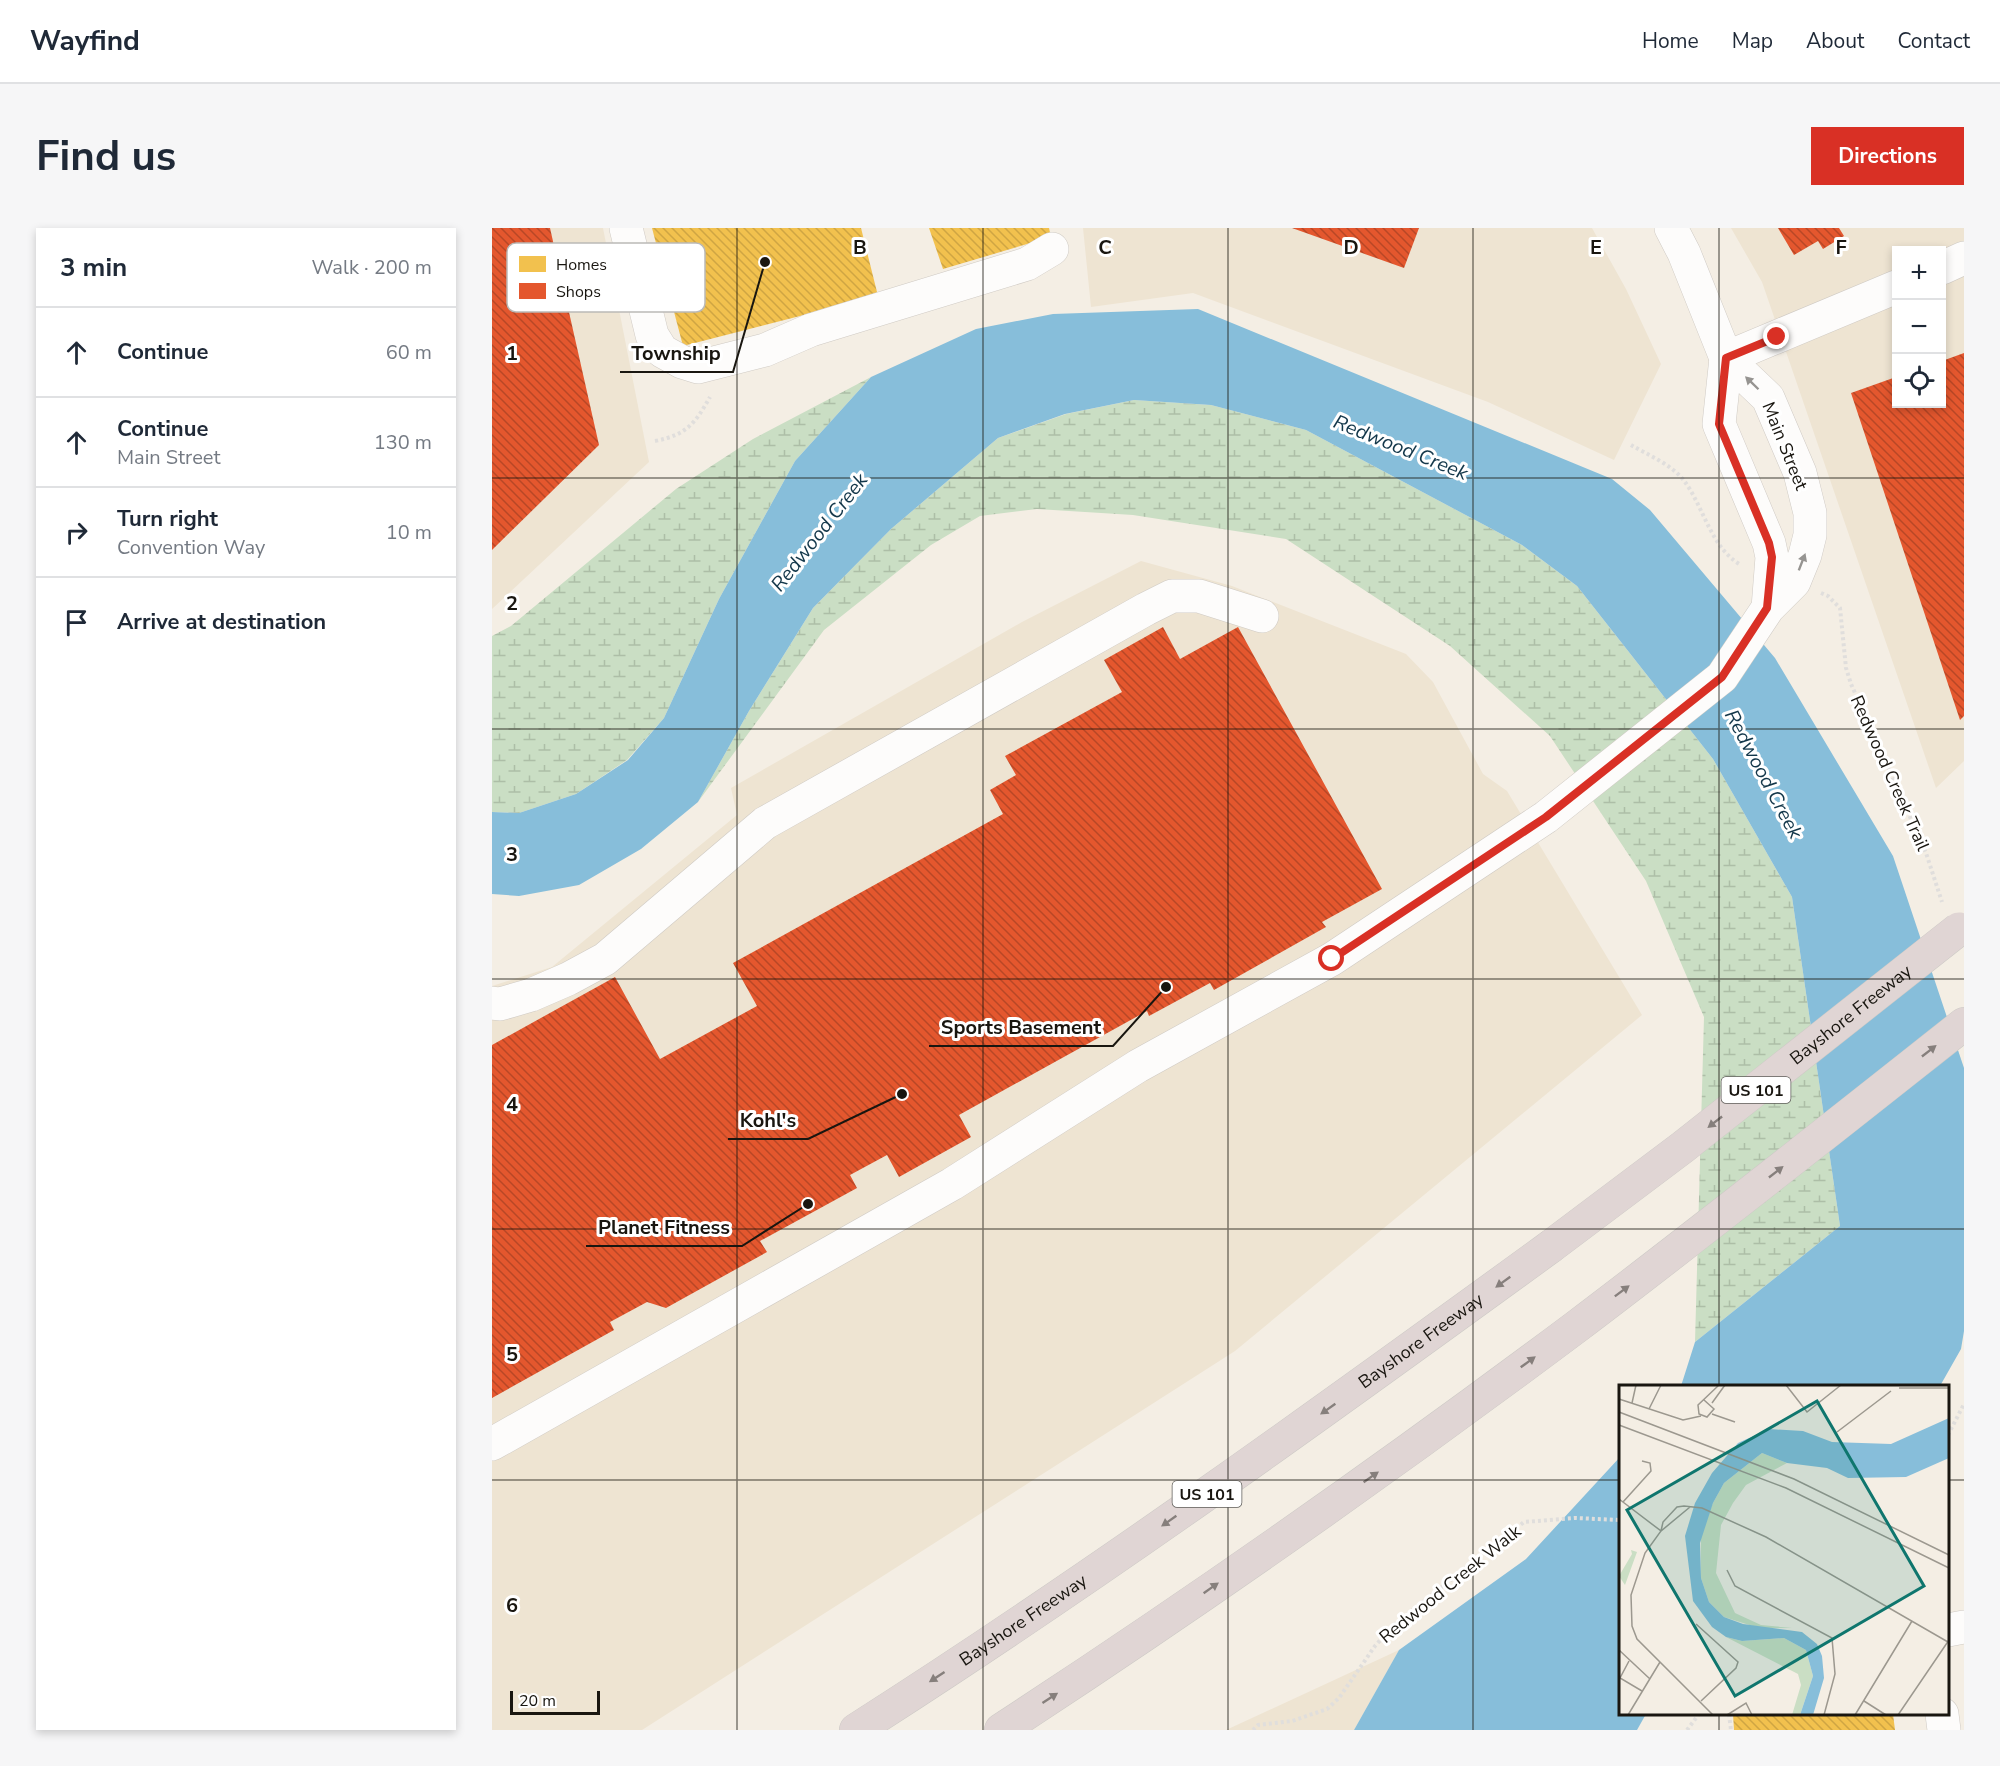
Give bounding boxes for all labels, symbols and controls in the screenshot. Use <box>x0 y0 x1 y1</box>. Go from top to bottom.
text: Wayfind <box>30 22 140 60</box>
text: Home <box>1642 27 1699 55</box>
text: Map <box>1732 27 1773 55</box>
text: About <box>1806 27 1864 55</box>
text: Contact <box>1897 27 1970 55</box>
button: Directions <box>1811 127 1964 185</box>
text: Find us <box>36 128 176 185</box>
text: B <box>853 234 867 261</box>
text: C <box>1098 234 1112 261</box>
text: D <box>1343 234 1359 261</box>
text: E <box>1590 234 1602 261</box>
text: F <box>1835 234 1847 261</box>
legend <box>507 243 705 312</box>
map controls <box>1892 246 1946 408</box>
button: + <box>1892 246 1946 300</box>
text: 3 min <box>60 250 127 285</box>
text: Walk · 200 m <box>312 254 432 281</box>
text: Homes <box>556 254 607 276</box>
text: Shops <box>556 281 601 303</box>
button: − <box>1892 300 1946 354</box>
route end <box>1763 323 1789 349</box>
callout: Township <box>620 334 733 372</box>
icon: ahead <box>60 336 93 369</box>
text: Continue <box>117 337 208 367</box>
text: 60 m <box>386 339 432 366</box>
text: 1 <box>506 340 518 367</box>
text: Township <box>631 340 721 367</box>
button: locate <box>1892 354 1946 408</box>
one-way arrow <box>1745 376 1760 390</box>
street label: Main Street <box>1756 398 1814 494</box>
water label: Redwood Creek <box>1329 408 1473 487</box>
text: Continue <box>117 414 208 444</box>
icon: ahead <box>60 426 93 459</box>
text: 130 m <box>374 429 432 456</box>
text: Main Street <box>117 444 220 471</box>
water label: Redwood Creek <box>765 467 875 597</box>
text: Turn right <box>117 504 218 534</box>
icon: right <box>60 516 93 549</box>
text: 10 m <box>386 519 432 546</box>
text: Convention Way <box>117 534 265 561</box>
one-way arrow <box>1798 553 1807 571</box>
text: 2 <box>506 590 518 617</box>
icon: arrive <box>60 606 93 639</box>
text: Arrive at destination <box>117 607 326 637</box>
street label: Redwood Creek Trail <box>1845 691 1935 855</box>
water label: Redwood Creek <box>1718 705 1809 845</box>
text: 3 <box>506 841 518 868</box>
route start <box>1318 945 1344 971</box>
street label: Bayshore Freeway <box>1785 959 1917 1070</box>
callout: Sports Basement <box>929 1008 1113 1046</box>
text: Sports Basement <box>941 1014 1102 1041</box>
one-way arrow <box>1921 1045 1937 1058</box>
road number: US 101 <box>1722 1077 1790 1103</box>
text: 4 <box>506 1091 518 1118</box>
callout: Kohl's <box>728 1101 808 1139</box>
text: Kohl's <box>740 1107 796 1134</box>
one-way arrow <box>1708 1115 1723 1127</box>
one-way arrow <box>1769 1167 1784 1179</box>
callout: Planet Fitness <box>586 1208 742 1246</box>
text: Planet Fitness <box>598 1214 730 1241</box>
one-way arrow <box>1495 1276 1511 1288</box>
one-way arrow <box>1614 1285 1630 1298</box>
street label: Bayshore Freeway <box>1353 1287 1489 1394</box>
text: 5 <box>506 1341 518 1368</box>
one-way arrow <box>1520 1356 1536 1368</box>
inset map <box>1619 1385 1949 1715</box>
one-way arrow <box>1320 1403 1336 1415</box>
one-way arrow <box>1362 1471 1378 1483</box>
road number: US 101 <box>1172 1481 1242 1507</box>
one-way arrow <box>1161 1515 1177 1527</box>
street label: Redwood Creek Walk <box>1374 1519 1527 1649</box>
street label: Bayshore Freeway <box>955 1568 1092 1672</box>
one-way arrow <box>1202 1582 1218 1594</box>
text: 6 <box>506 1592 518 1619</box>
one-way arrow <box>930 1671 946 1683</box>
scale bar <box>510 1688 600 1716</box>
text: 20 m <box>519 1690 556 1712</box>
one-way arrow <box>1041 1692 1057 1704</box>

